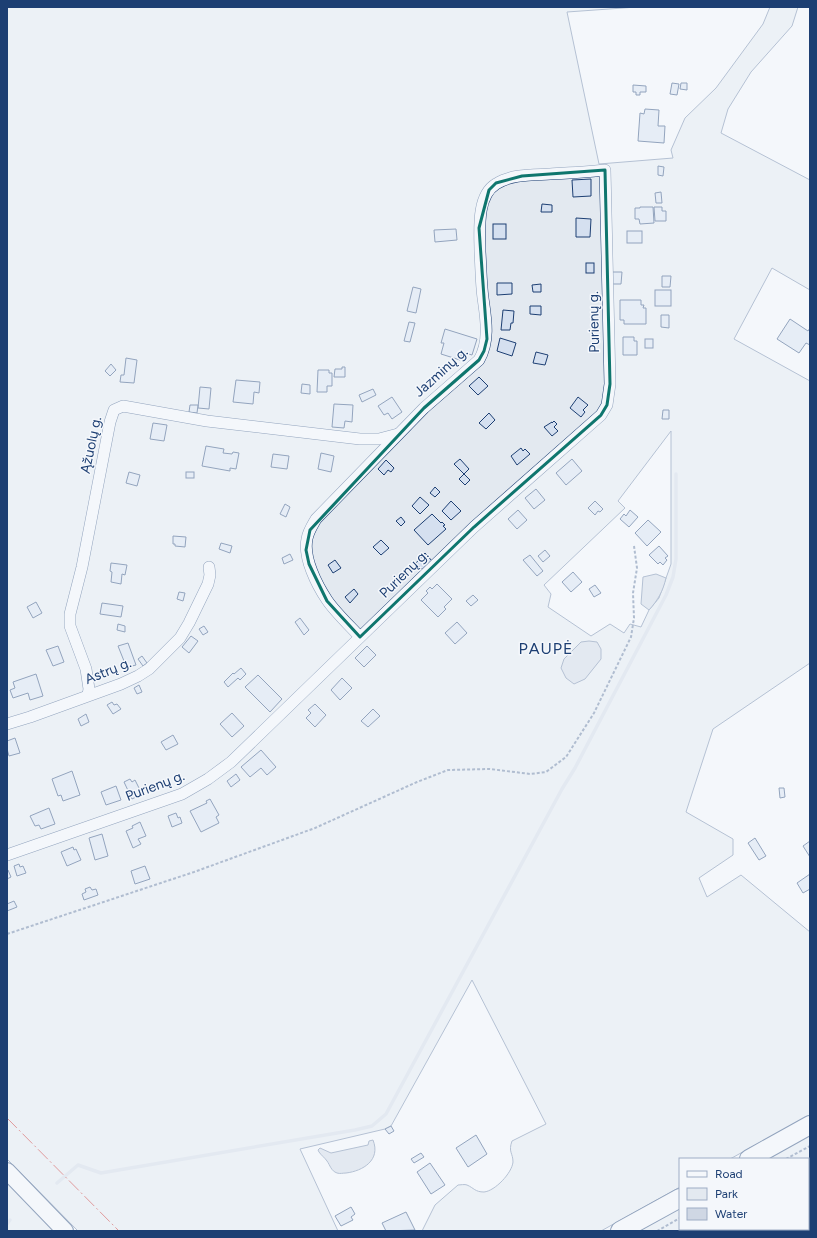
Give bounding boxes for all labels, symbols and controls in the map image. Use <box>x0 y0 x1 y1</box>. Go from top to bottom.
street label: Purienų g. <box>585 291 603 353</box>
street label: Jazminų g. <box>411 343 471 401</box>
street label: Ąžuolų g. <box>77 415 105 475</box>
street label: Purienų g. <box>376 546 432 602</box>
district label: PAUPĖ <box>518 639 574 658</box>
street label: Astrų g. <box>82 654 134 688</box>
street label: Purienų g. <box>123 767 187 805</box>
legend <box>679 1158 809 1230</box>
text: Road <box>715 1167 743 1181</box>
text: Park <box>715 1187 738 1201</box>
text: Water <box>715 1207 747 1221</box>

